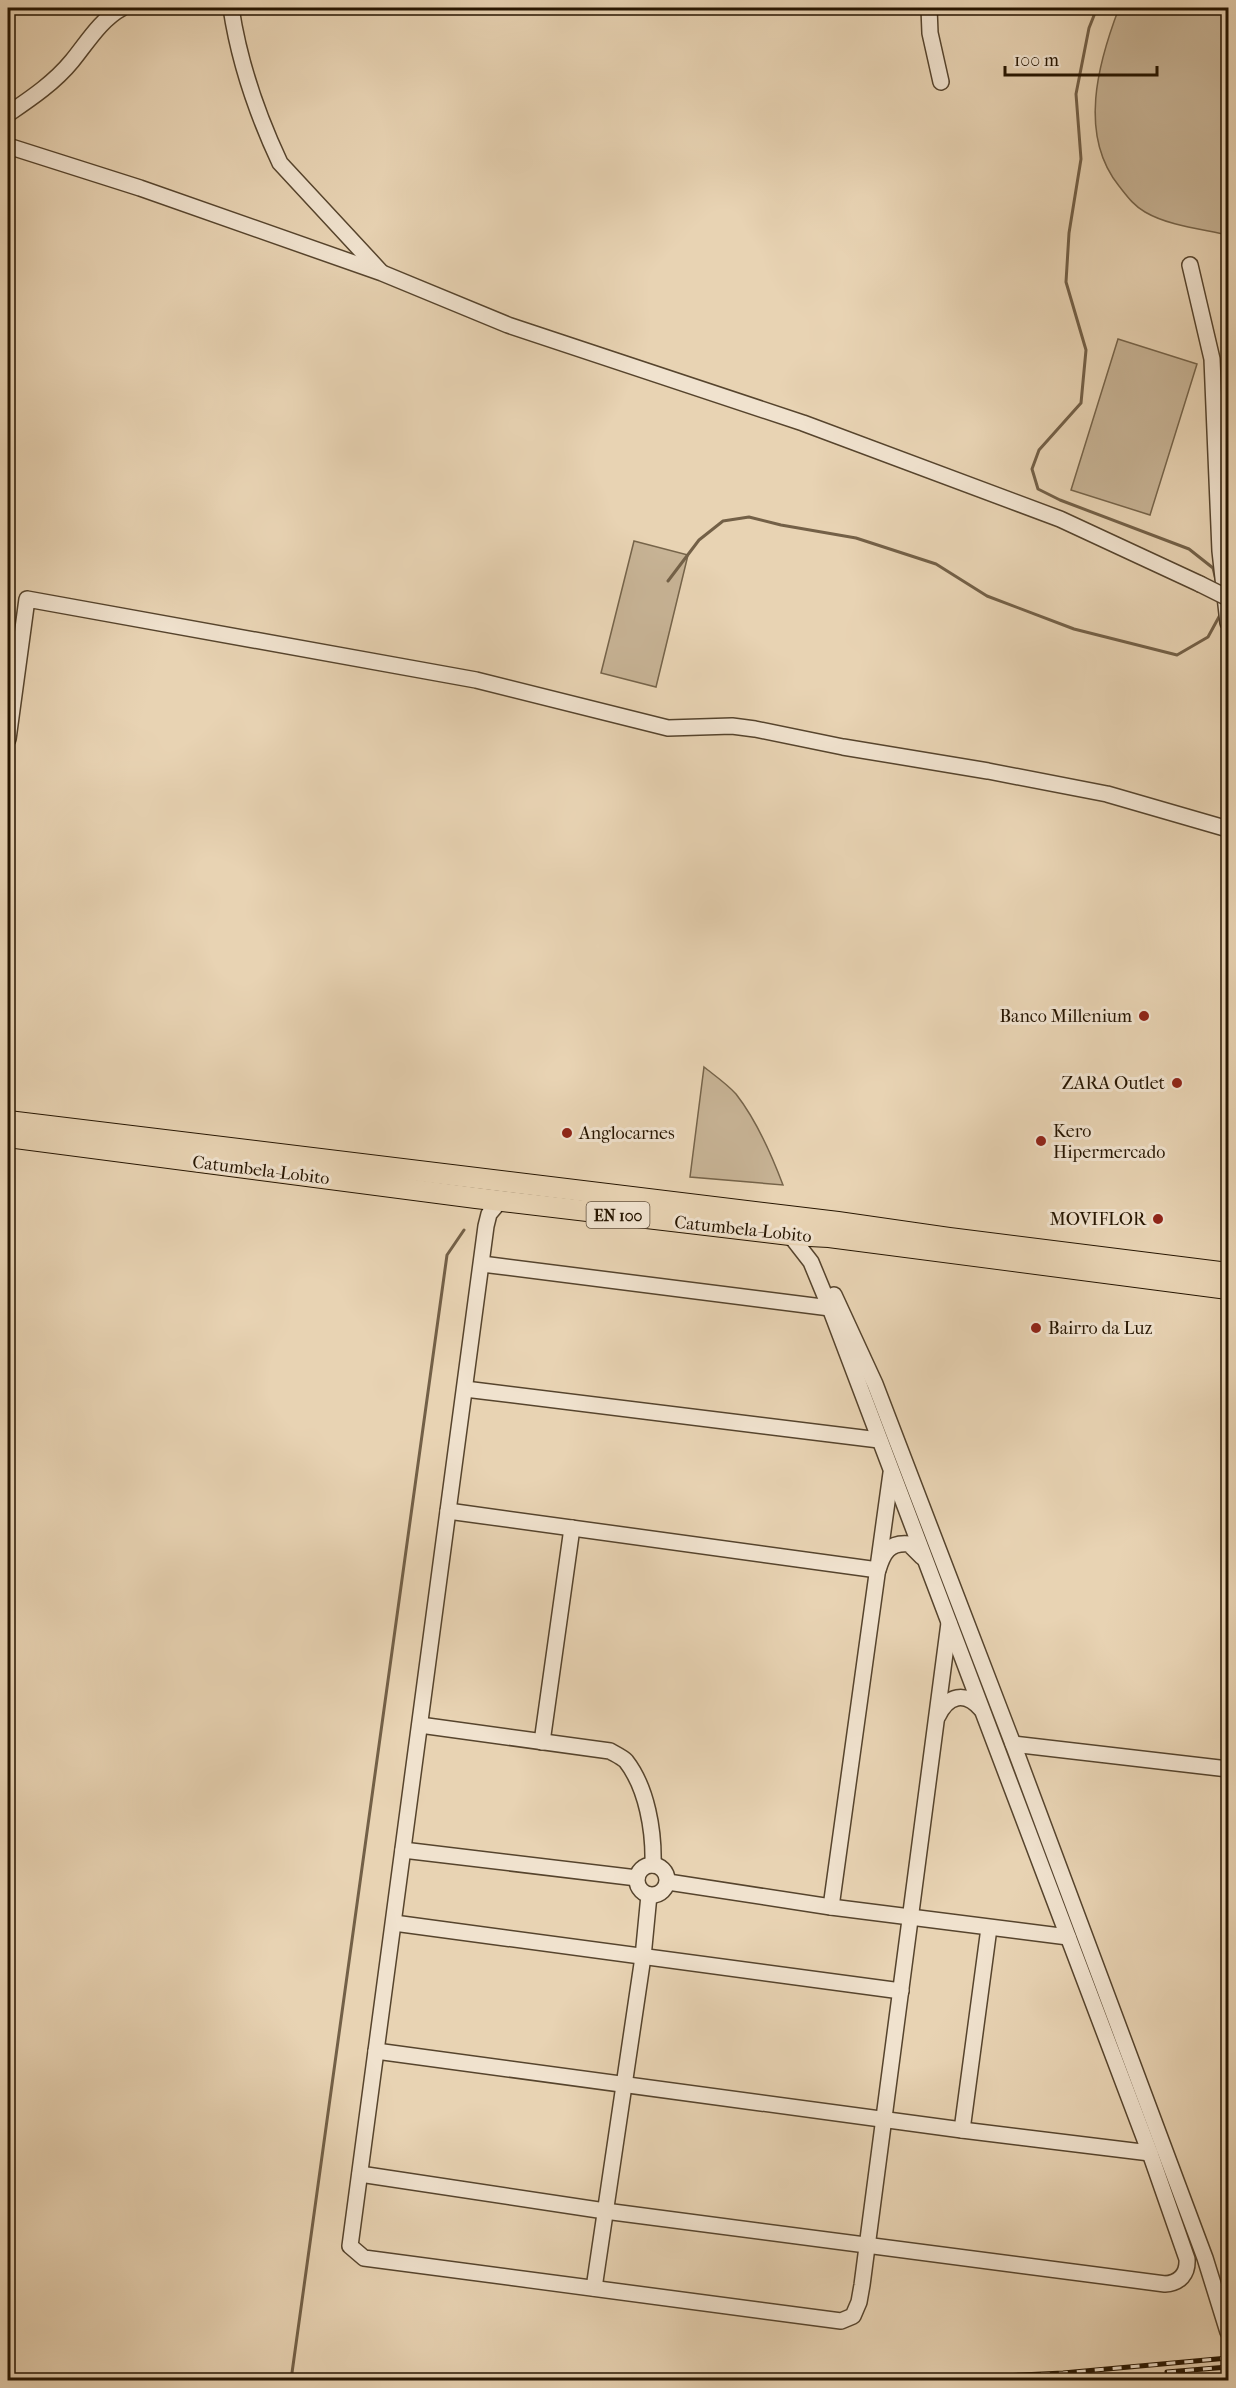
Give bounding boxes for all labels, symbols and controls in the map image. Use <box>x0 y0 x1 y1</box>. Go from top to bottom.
scale bar <box>1005 39 1156 77</box>
text: 100 m <box>1014 50 1059 71</box>
place label: Banco Millenium <box>999 1006 1132 1027</box>
marker: Banco Millenium <box>1137 1009 1151 1023</box>
place label: ZARA Outlet <box>1062 1073 1166 1094</box>
marker: ZARA Outlet <box>1170 1076 1184 1090</box>
place label: Kero Hipermercado <box>1053 1121 1165 1163</box>
place label: Anglocarnes <box>578 1123 675 1144</box>
marker: Anglocarnes <box>560 1126 574 1140</box>
marker: Kero Hipermercado <box>1034 1134 1048 1148</box>
street label: Catumbela-Lobito <box>191 1152 331 1189</box>
road number: EN 100 <box>586 1202 650 1228</box>
place label: MOVIFLOR <box>1050 1209 1147 1230</box>
street label: Catumbela-Lobito <box>673 1212 813 1247</box>
marker: MOVIFLOR <box>1151 1212 1165 1226</box>
place label: Bairro da Luz <box>1048 1318 1153 1339</box>
marker: Bairro da Luz <box>1029 1321 1043 1335</box>

